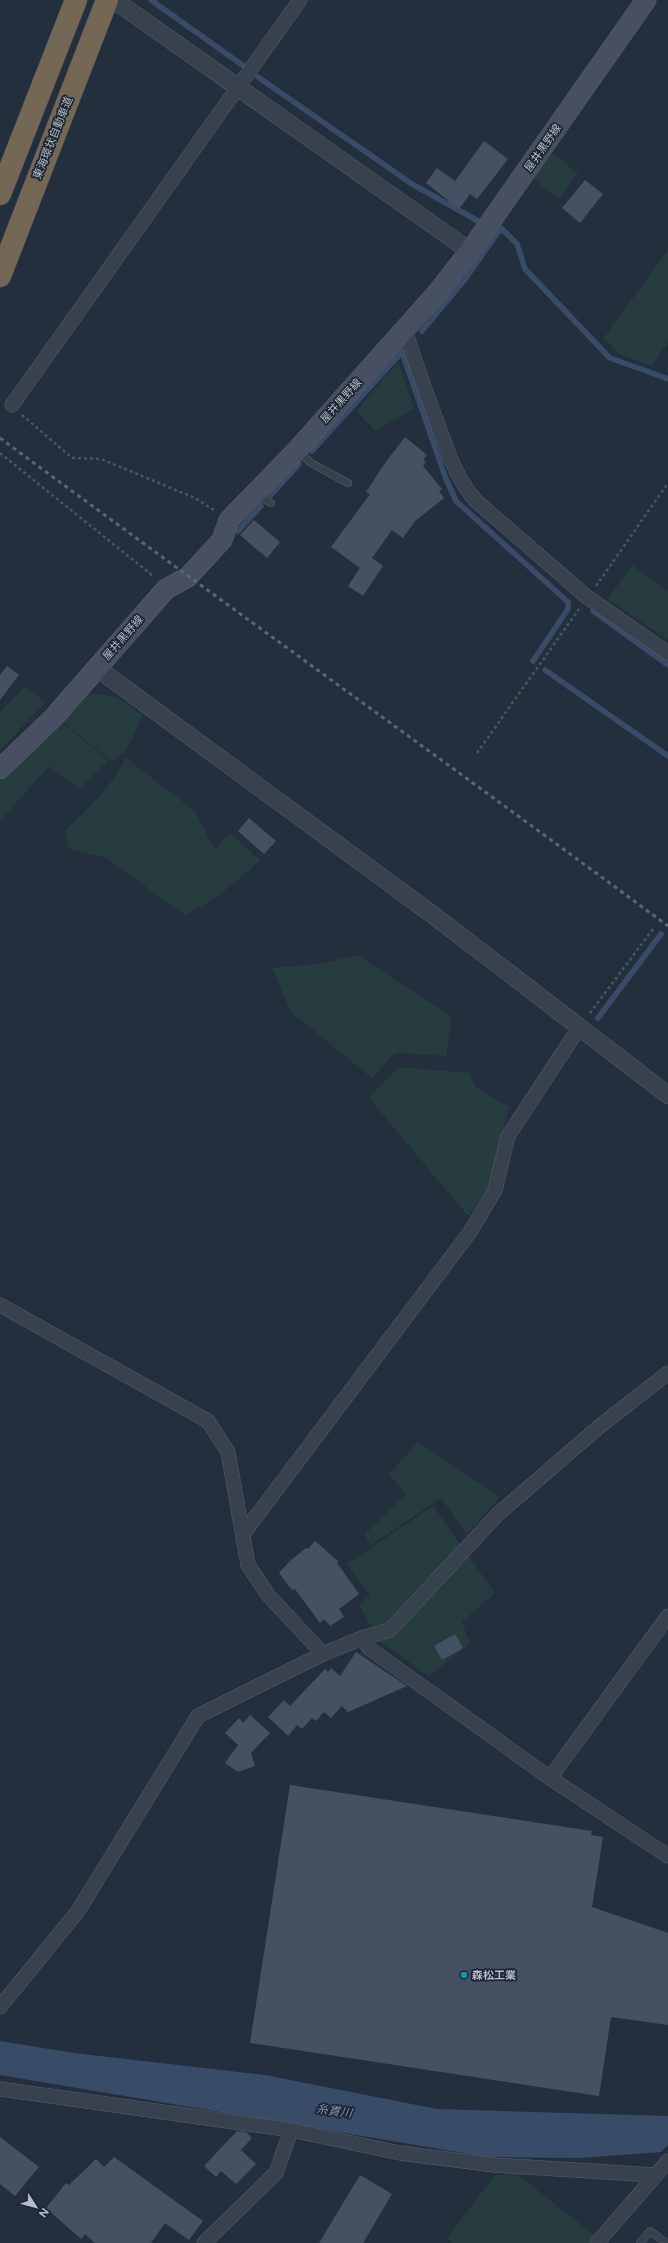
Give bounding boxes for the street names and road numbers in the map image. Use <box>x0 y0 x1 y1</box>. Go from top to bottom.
street label: 東海環状自動車道 <box>30 95 76 181</box>
street label: 屋井黒野線 <box>522 122 564 174</box>
street label: 屋井黒野線 <box>318 376 364 426</box>
street label: 屋井黒野線 <box>100 613 146 663</box>

